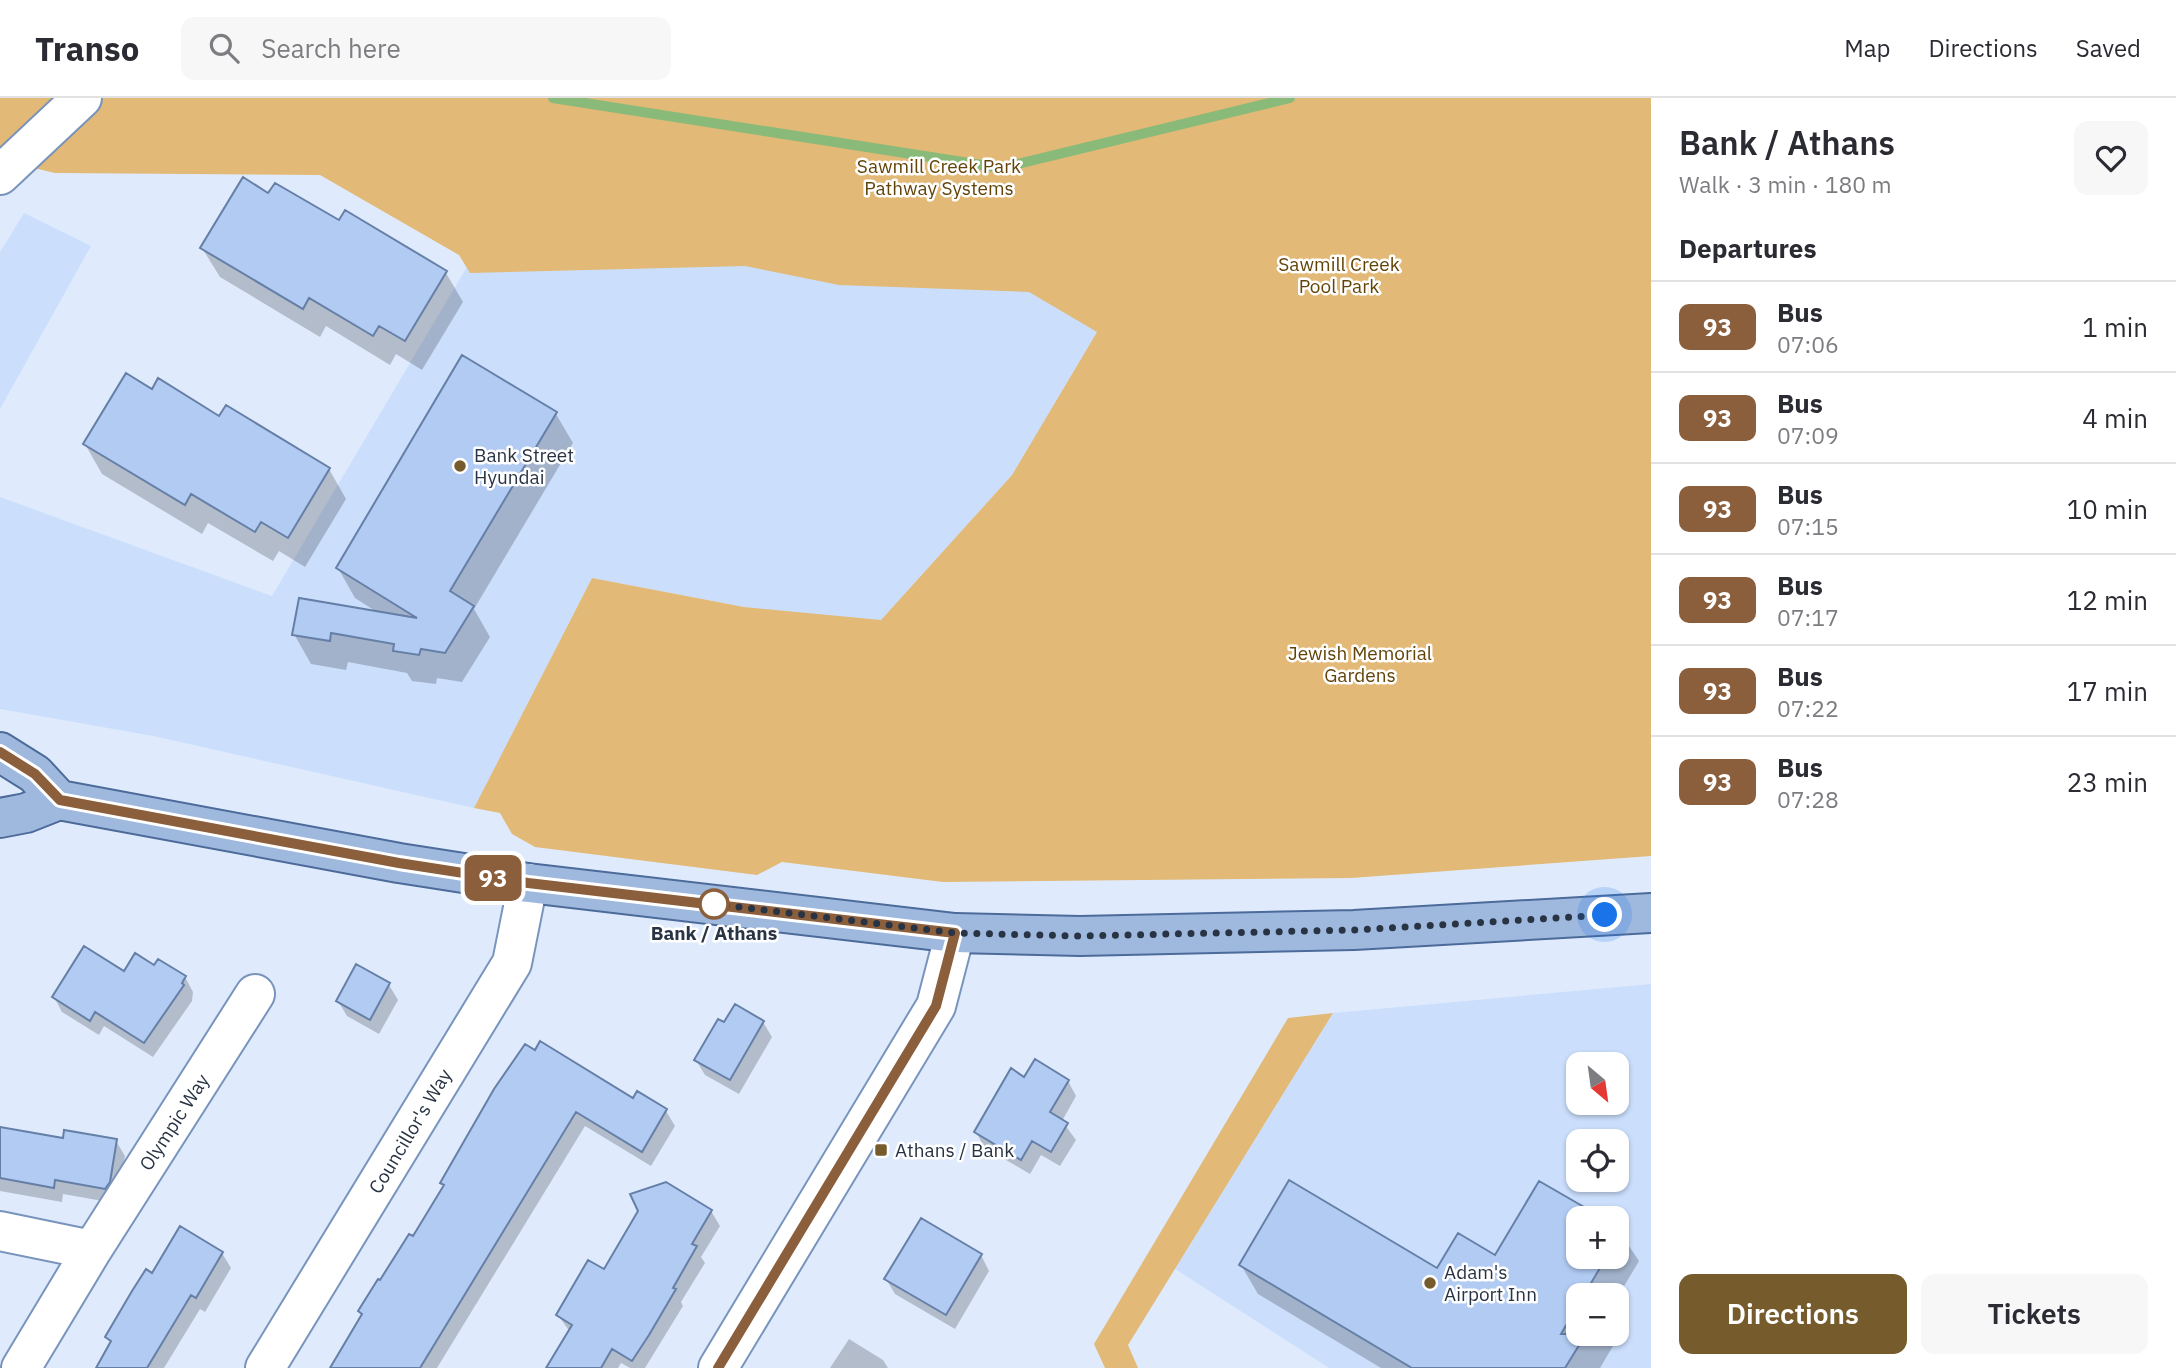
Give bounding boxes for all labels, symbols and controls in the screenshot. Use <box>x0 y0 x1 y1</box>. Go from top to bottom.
search box <box>181 17 671 80</box>
text: Transo <box>35 27 139 70</box>
icon: search <box>205 29 243 67</box>
text: Search here <box>261 31 401 65</box>
text: Map <box>1844 32 1890 64</box>
text: Directions <box>1928 32 2038 64</box>
text: Saved <box>2076 32 2141 64</box>
text: Bank / Athans <box>1679 121 1895 164</box>
button: heart <box>2074 121 2148 195</box>
park label: Sawmill Creek Park Pathway Systems <box>857 154 1021 200</box>
text: Walk · 3 min · 180 m <box>1679 169 1892 199</box>
text: Departures <box>1679 231 1817 265</box>
park label: Sawmill Creek Pool Park <box>1278 252 1400 298</box>
text: Bus <box>1777 295 1823 329</box>
text: 1 min <box>2082 310 2148 344</box>
text: 93 <box>1703 311 1732 343</box>
text: 07:06 <box>1777 329 1839 359</box>
text: Bus <box>1777 386 1823 420</box>
text: 4 min <box>2082 401 2148 435</box>
text: 93 <box>1703 402 1732 434</box>
text: 07:09 <box>1777 420 1839 450</box>
place label: Bank Street Hyundai <box>474 443 574 489</box>
marker: Bank Street Hyundai <box>452 458 468 474</box>
text: Bus <box>1777 477 1823 511</box>
text: 10 min <box>2067 492 2148 526</box>
text: 93 <box>1703 493 1732 525</box>
text: 07:15 <box>1777 511 1839 541</box>
text: Bus <box>1777 568 1823 602</box>
text: 12 min <box>2067 583 2148 617</box>
text: 93 <box>1703 584 1732 616</box>
text: 07:17 <box>1777 602 1839 632</box>
park label: Jewish Memorial Gardens <box>1288 641 1432 687</box>
text: Bus <box>1777 659 1823 693</box>
text: 17 min <box>2067 674 2148 708</box>
text: 93 <box>1703 675 1732 707</box>
text: 07:22 <box>1777 693 1839 723</box>
text: Bus <box>1777 750 1823 784</box>
text: 23 min <box>2067 765 2148 799</box>
text: 93 <box>1703 766 1732 798</box>
text: 07:28 <box>1777 784 1839 814</box>
line badge: 93 <box>462 855 524 901</box>
text: 93 <box>479 862 507 894</box>
marker: Bank / Athans <box>699 889 729 919</box>
your location <box>1587 897 1622 932</box>
place label: Bank / Athans <box>651 921 777 945</box>
north arrow <box>1566 1052 1629 1115</box>
map controls <box>1566 1052 1629 1346</box>
street label: Councillor's Way <box>363 1064 457 1198</box>
street label: Olympic Way <box>134 1069 214 1175</box>
button: locate <box>1566 1129 1629 1192</box>
place label: Athans / Bank <box>895 1138 1014 1162</box>
marker: Athans / Bank <box>873 1142 889 1158</box>
button: + <box>1566 1206 1629 1269</box>
place label: Adam's Airport Inn <box>1444 1260 1537 1306</box>
button: Directions <box>1679 1274 1907 1354</box>
button: Tickets <box>1921 1274 2148 1354</box>
marker: Adam's Airport Inn <box>1422 1275 1438 1291</box>
button: − <box>1566 1283 1629 1346</box>

